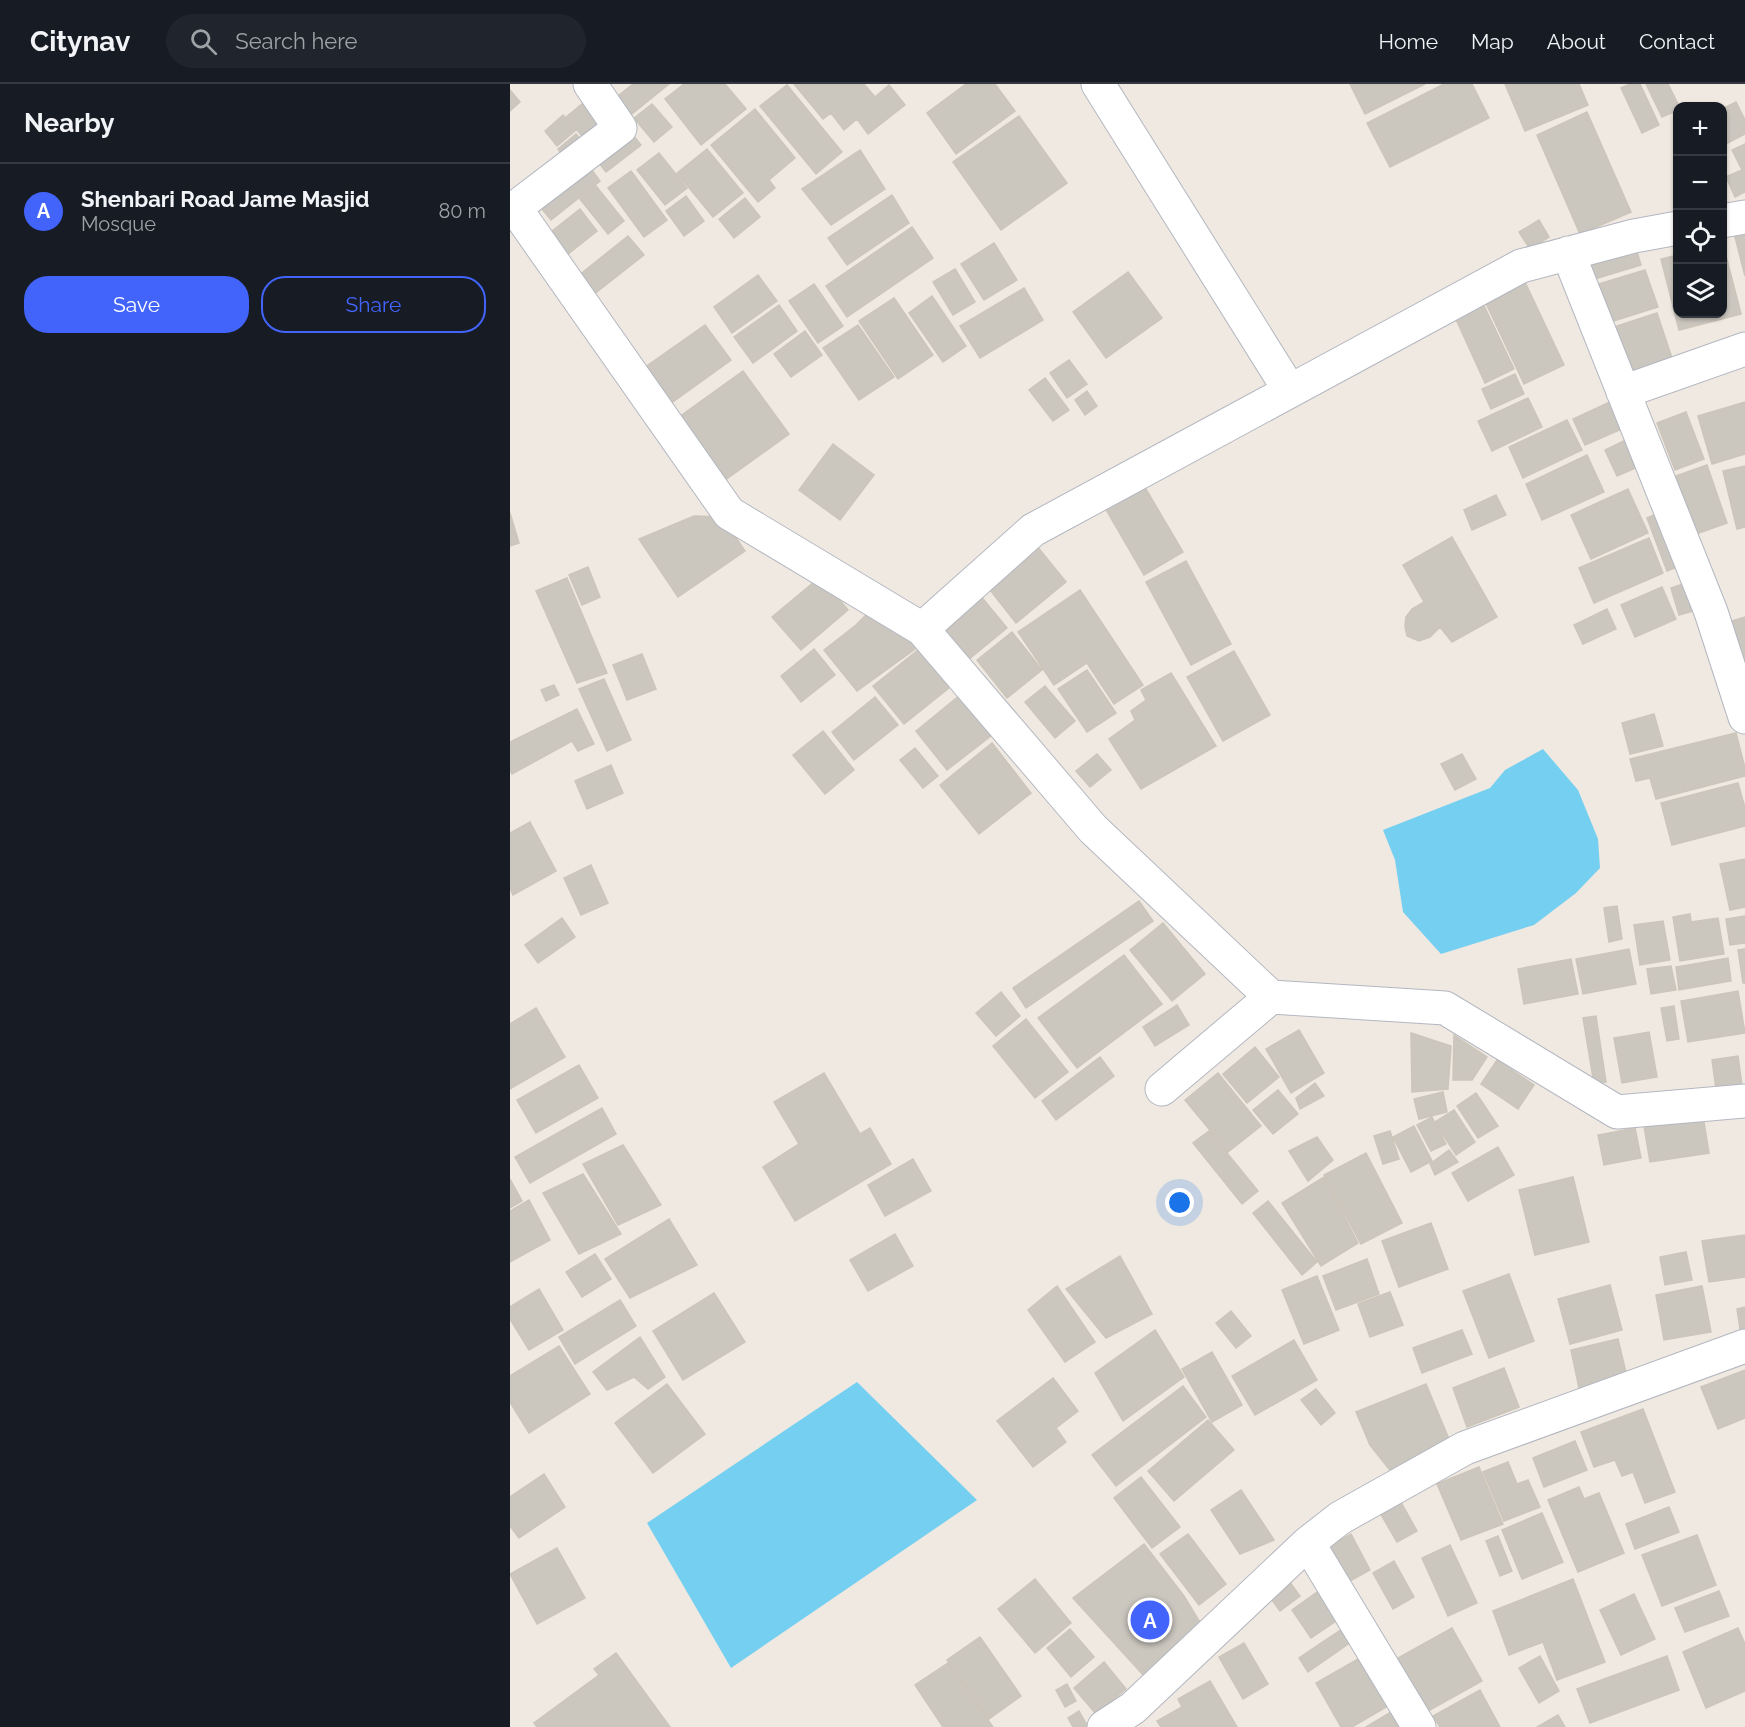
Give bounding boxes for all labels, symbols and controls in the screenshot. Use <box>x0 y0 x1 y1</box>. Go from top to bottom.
search box <box>166 14 586 68</box>
text: Citynav <box>30 25 130 58</box>
icon: search <box>187 25 220 58</box>
text: Search here <box>235 28 357 54</box>
text: Home <box>1379 29 1438 54</box>
text: Map <box>1471 29 1514 54</box>
text: About <box>1547 29 1606 54</box>
text: Contact <box>1639 29 1715 54</box>
map controls <box>1673 102 1727 318</box>
button: + <box>1673 102 1727 156</box>
text: Nearby <box>24 108 114 138</box>
button: − <box>1673 156 1727 210</box>
text: Shenbari Road Jame Masjid <box>81 186 369 212</box>
text: A <box>37 199 50 223</box>
text: 80 m <box>438 199 486 223</box>
button: locate <box>1673 210 1727 264</box>
text: Mosque <box>81 212 156 236</box>
button: layers <box>1673 264 1727 318</box>
button: Save <box>24 276 249 333</box>
button: Share <box>261 276 486 333</box>
your location <box>1165 1188 1194 1217</box>
pin: A <box>1130 1598 1170 1642</box>

